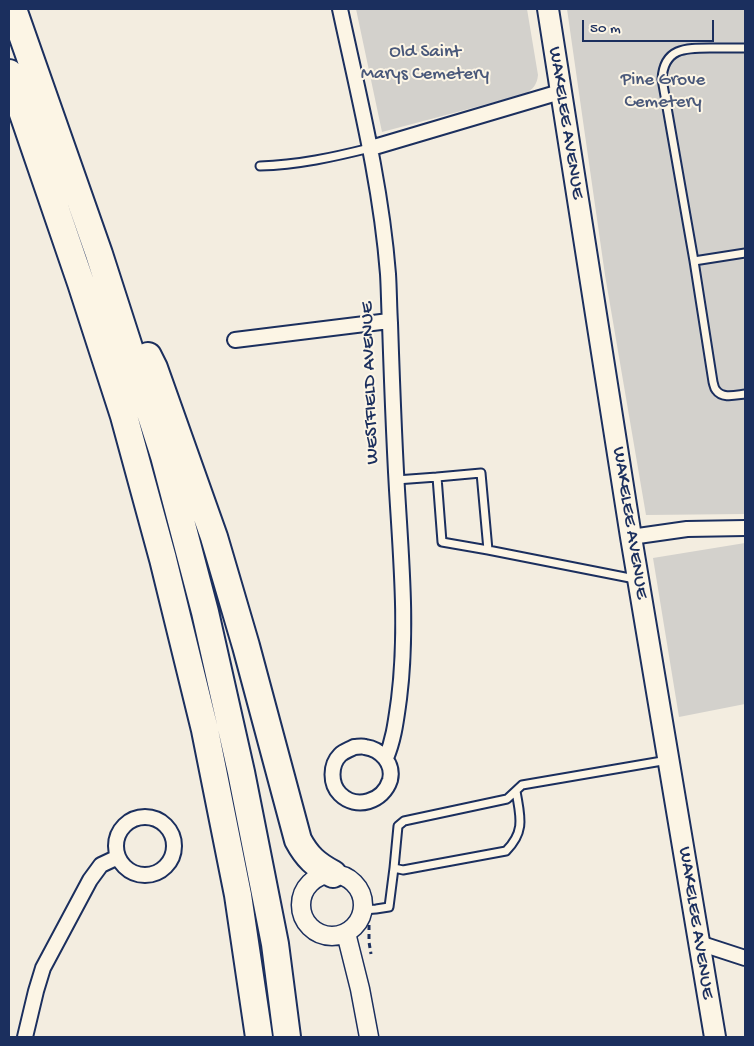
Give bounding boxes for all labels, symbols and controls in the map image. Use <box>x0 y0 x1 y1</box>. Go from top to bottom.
scale bar <box>584 10 716 42</box>
text: 50 m <box>590 20 621 38</box>
park label: Old Saint Marys Cemetery <box>361 42 489 86</box>
street label: WAKELEE AVENUE <box>542 45 588 201</box>
park label: Pine Grove Cemetery <box>621 70 705 114</box>
street label: WESTFIELD AVENUE <box>357 301 385 465</box>
street label: WAKELEE AVENUE <box>606 445 652 601</box>
street label: WAKELEE AVENUE <box>672 845 718 1001</box>

